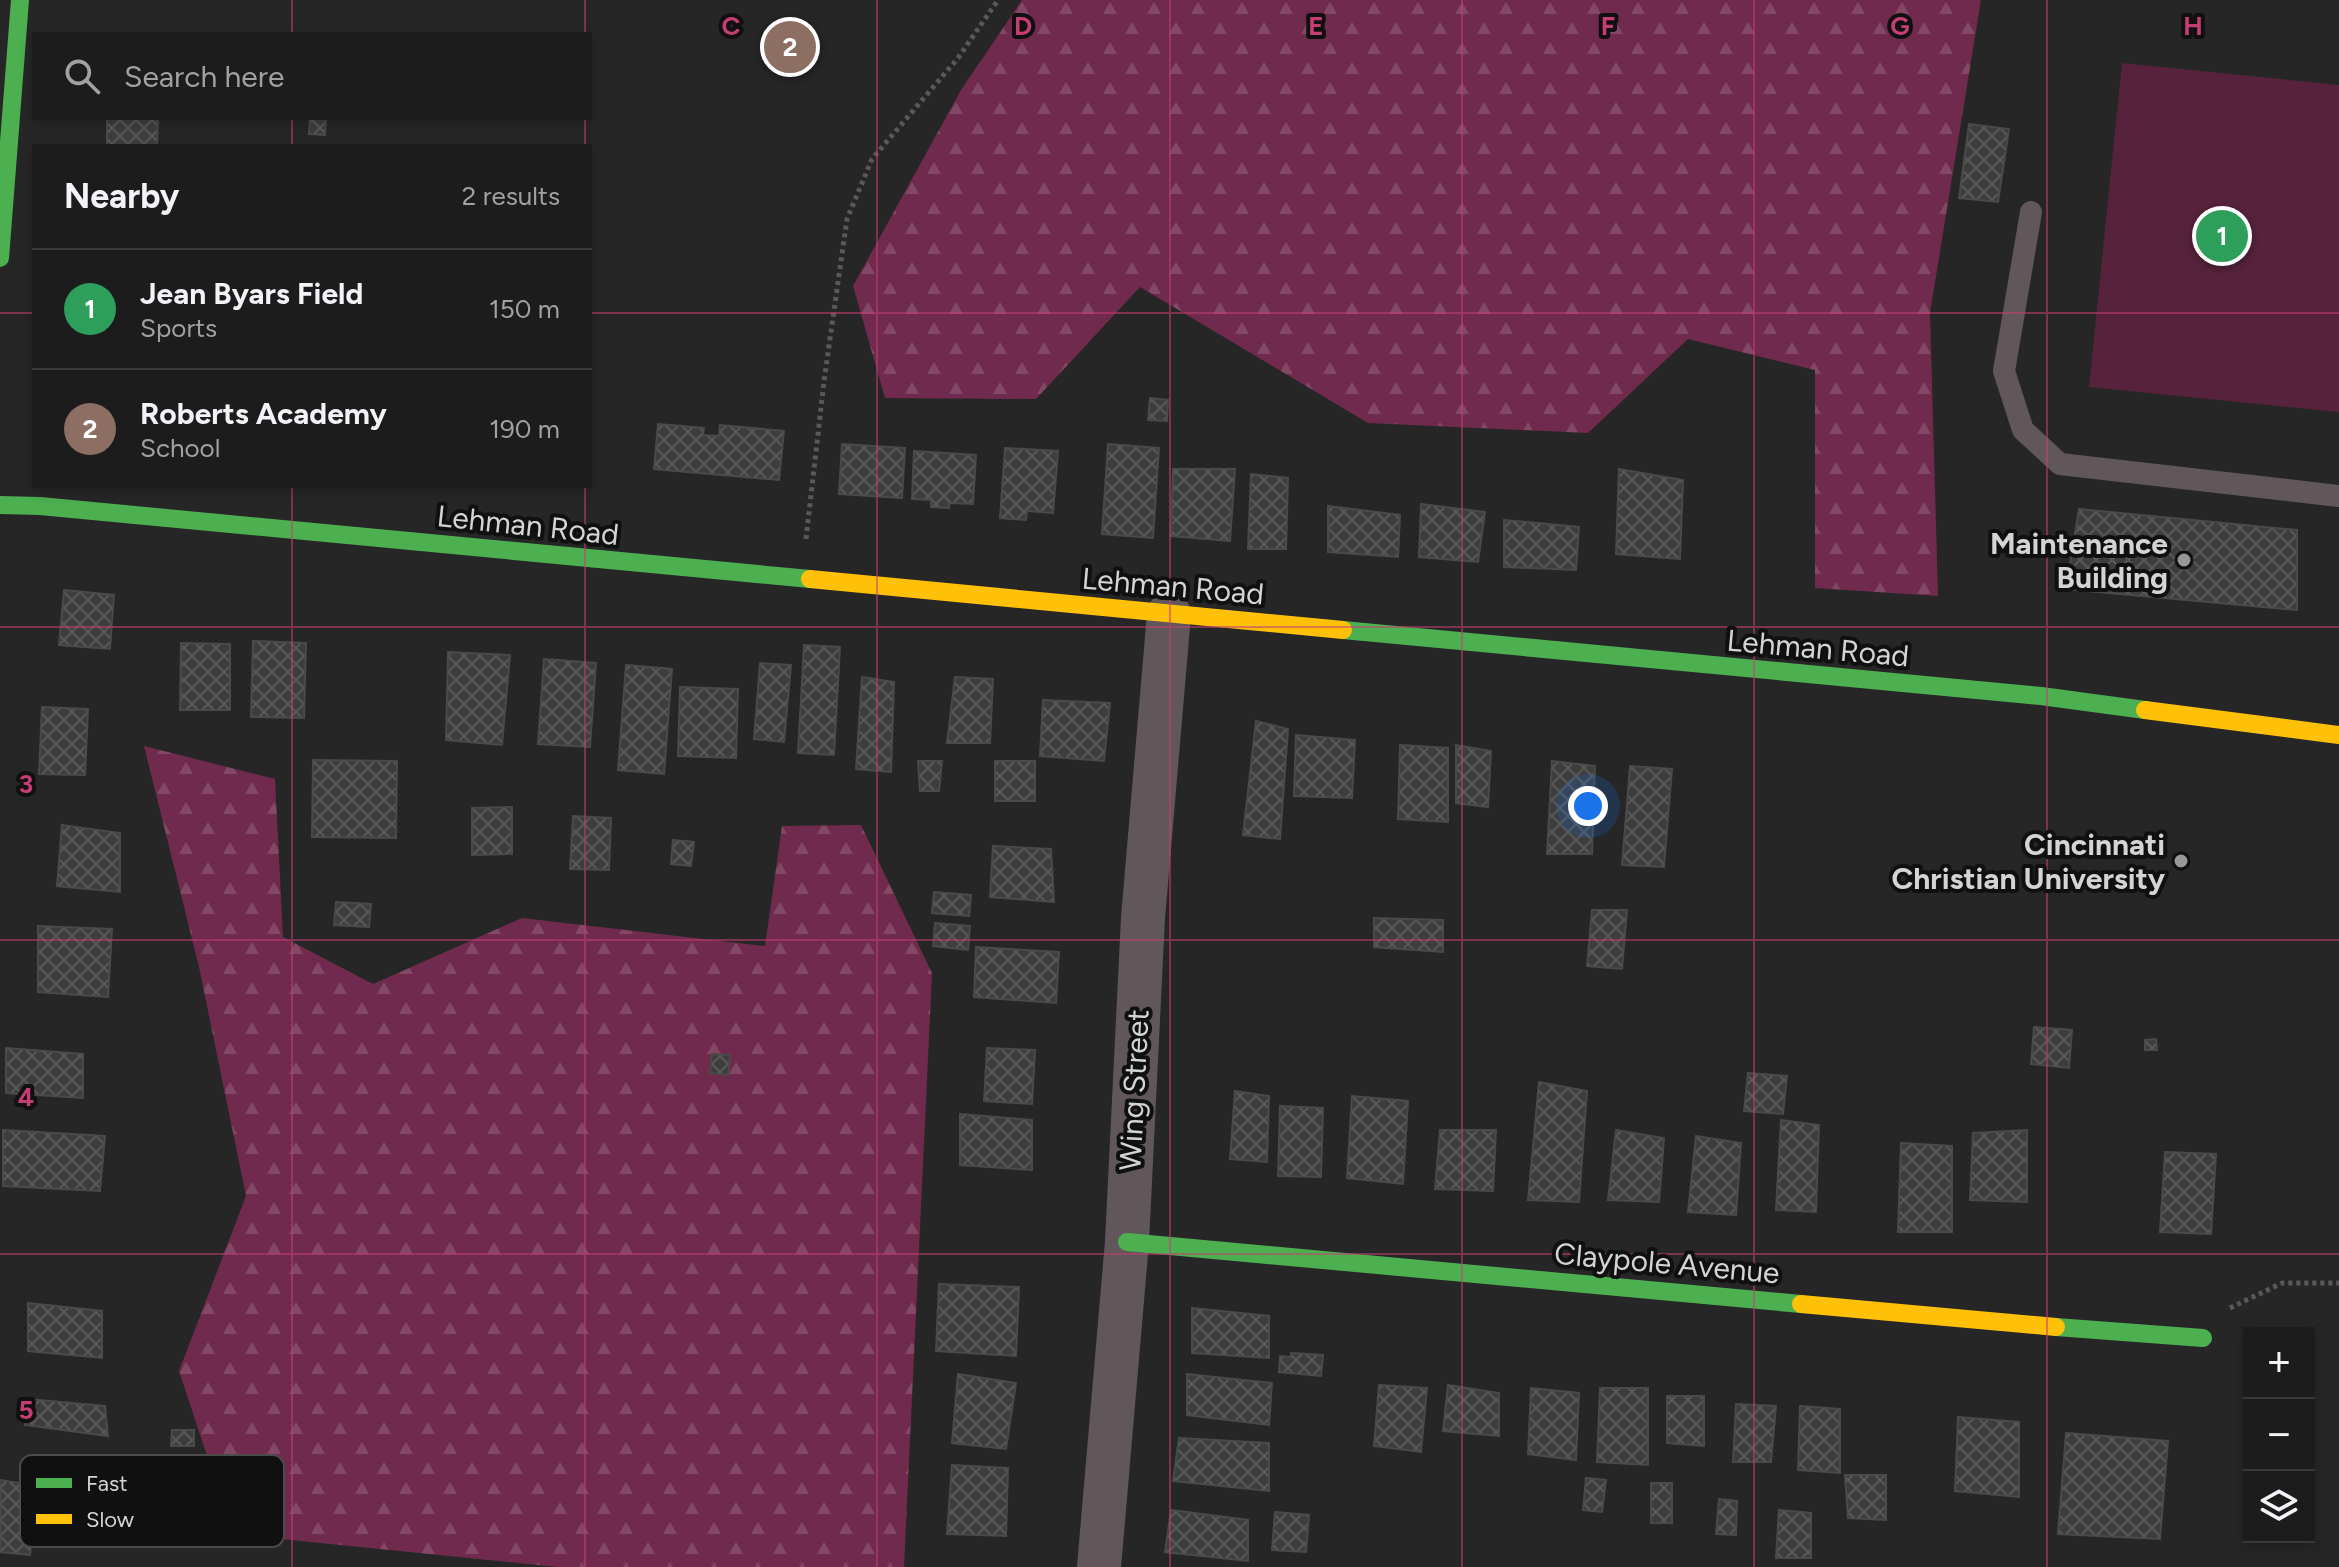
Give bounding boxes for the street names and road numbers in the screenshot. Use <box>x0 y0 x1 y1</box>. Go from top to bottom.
street label: Lehman Road <box>435 497 621 553</box>
street label: Lehman Road <box>1080 560 1266 612</box>
street label: Lehman Road <box>1725 622 1911 674</box>
street label: Wing Street <box>1111 1008 1157 1172</box>
street label: Claypole Avenue <box>1553 1235 1781 1291</box>

